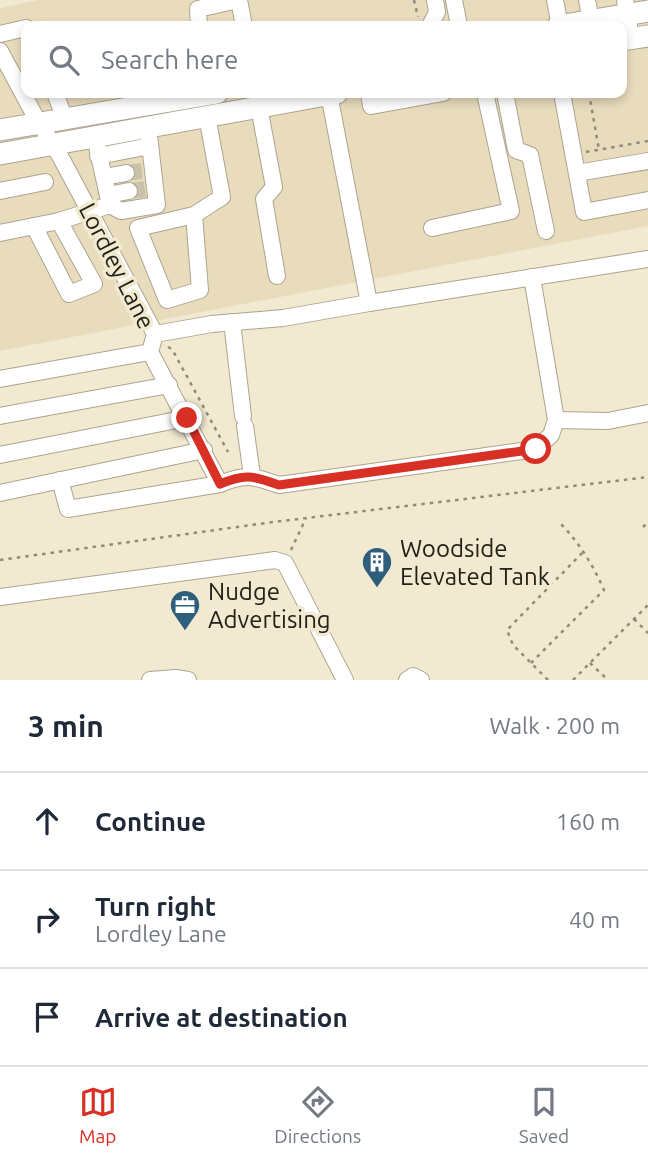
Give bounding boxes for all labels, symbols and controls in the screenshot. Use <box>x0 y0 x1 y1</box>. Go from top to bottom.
search box <box>21 21 627 98</box>
icon: search <box>45 41 83 79</box>
text: Search here <box>101 45 238 74</box>
street label: Lordley Lane <box>74 199 160 333</box>
route end <box>171 402 202 433</box>
route start <box>520 433 551 464</box>
place label: Woodside Elevated Tank <box>400 535 550 590</box>
building icon: Woodside Elevated Tank <box>360 545 394 589</box>
place label: Nudge Advertising <box>208 578 331 633</box>
office icon: Nudge Advertising <box>168 588 202 632</box>
text: 3 min <box>28 709 104 743</box>
text: Walk · 200 m <box>489 713 620 738</box>
icon: ahead <box>28 802 66 840</box>
text: Continue <box>95 807 206 836</box>
text: 160 m <box>556 809 620 834</box>
text: Turn right <box>95 892 216 921</box>
icon: right <box>28 900 66 938</box>
text: 40 m <box>569 907 620 932</box>
text: Lordley Lane <box>95 921 227 946</box>
icon: arrive <box>28 998 66 1036</box>
text: Arrive at destination <box>95 1003 348 1032</box>
tab: Map <box>79 1083 117 1147</box>
tab: Directions <box>274 1083 361 1147</box>
tab: Saved <box>519 1083 569 1147</box>

